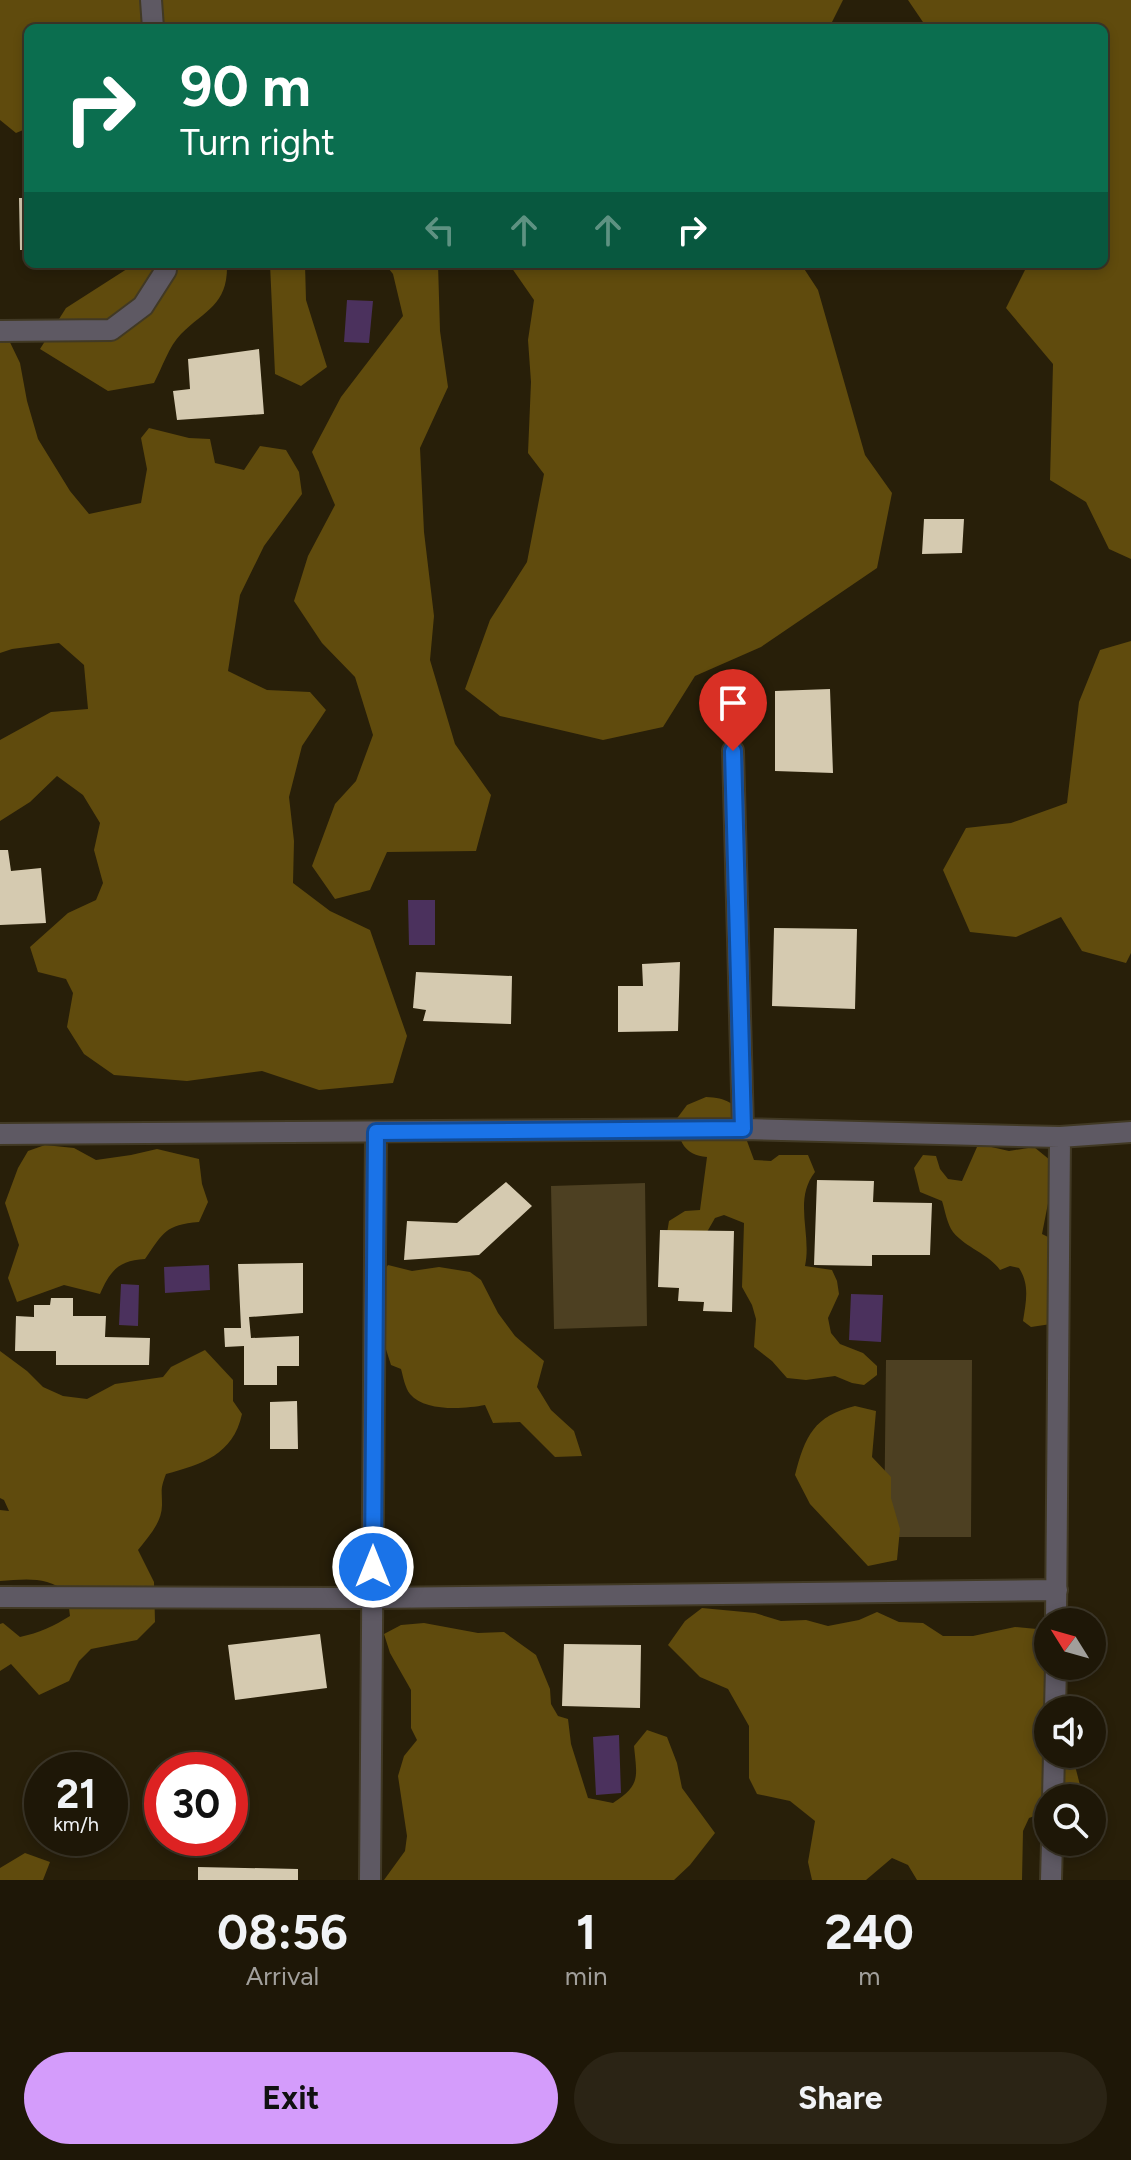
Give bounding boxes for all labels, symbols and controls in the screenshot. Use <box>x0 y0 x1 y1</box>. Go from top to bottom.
text: 90 m <box>180 53 311 120</box>
icon: right <box>48 56 152 160</box>
text: Turn right <box>180 121 335 164</box>
icon: left <box>418 208 462 252</box>
icon: ahead <box>502 208 546 252</box>
icon: ahead <box>586 208 630 252</box>
icon: right <box>670 208 714 252</box>
pin <box>699 669 767 751</box>
icon: arrive <box>711 681 755 725</box>
position arrow <box>331 1525 415 1609</box>
north arrow <box>1034 1608 1106 1680</box>
map controls <box>1034 1608 1106 1856</box>
button: sound <box>1034 1696 1106 1768</box>
speed limit sign: 30 <box>144 1752 248 1856</box>
text: 21 <box>56 1770 96 1818</box>
button: search <box>1034 1784 1106 1856</box>
text: km/h <box>53 1812 99 1836</box>
text: 08:56 <box>217 1903 348 1961</box>
text: 1 <box>576 1903 596 1961</box>
text: 240 <box>825 1903 914 1961</box>
text: Arrival <box>246 1960 319 1992</box>
text: min <box>565 1960 608 1992</box>
text: m <box>858 1960 880 1992</box>
button: Exit <box>24 2052 558 2144</box>
button: Share <box>574 2052 1107 2144</box>

